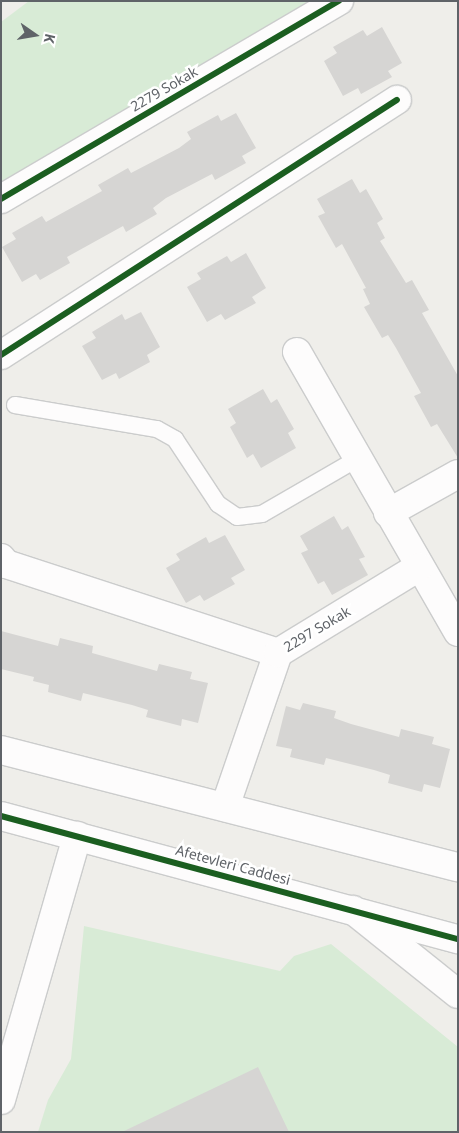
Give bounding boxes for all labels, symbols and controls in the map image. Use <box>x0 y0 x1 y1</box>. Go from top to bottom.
north arrow <box>10 10 60 60</box>
text: K <box>40 32 60 45</box>
street label: 2279 Sokak <box>127 63 201 115</box>
street label: 2297 Sokak <box>281 603 353 655</box>
street label: Afetevleri Caddesi <box>174 842 292 888</box>

